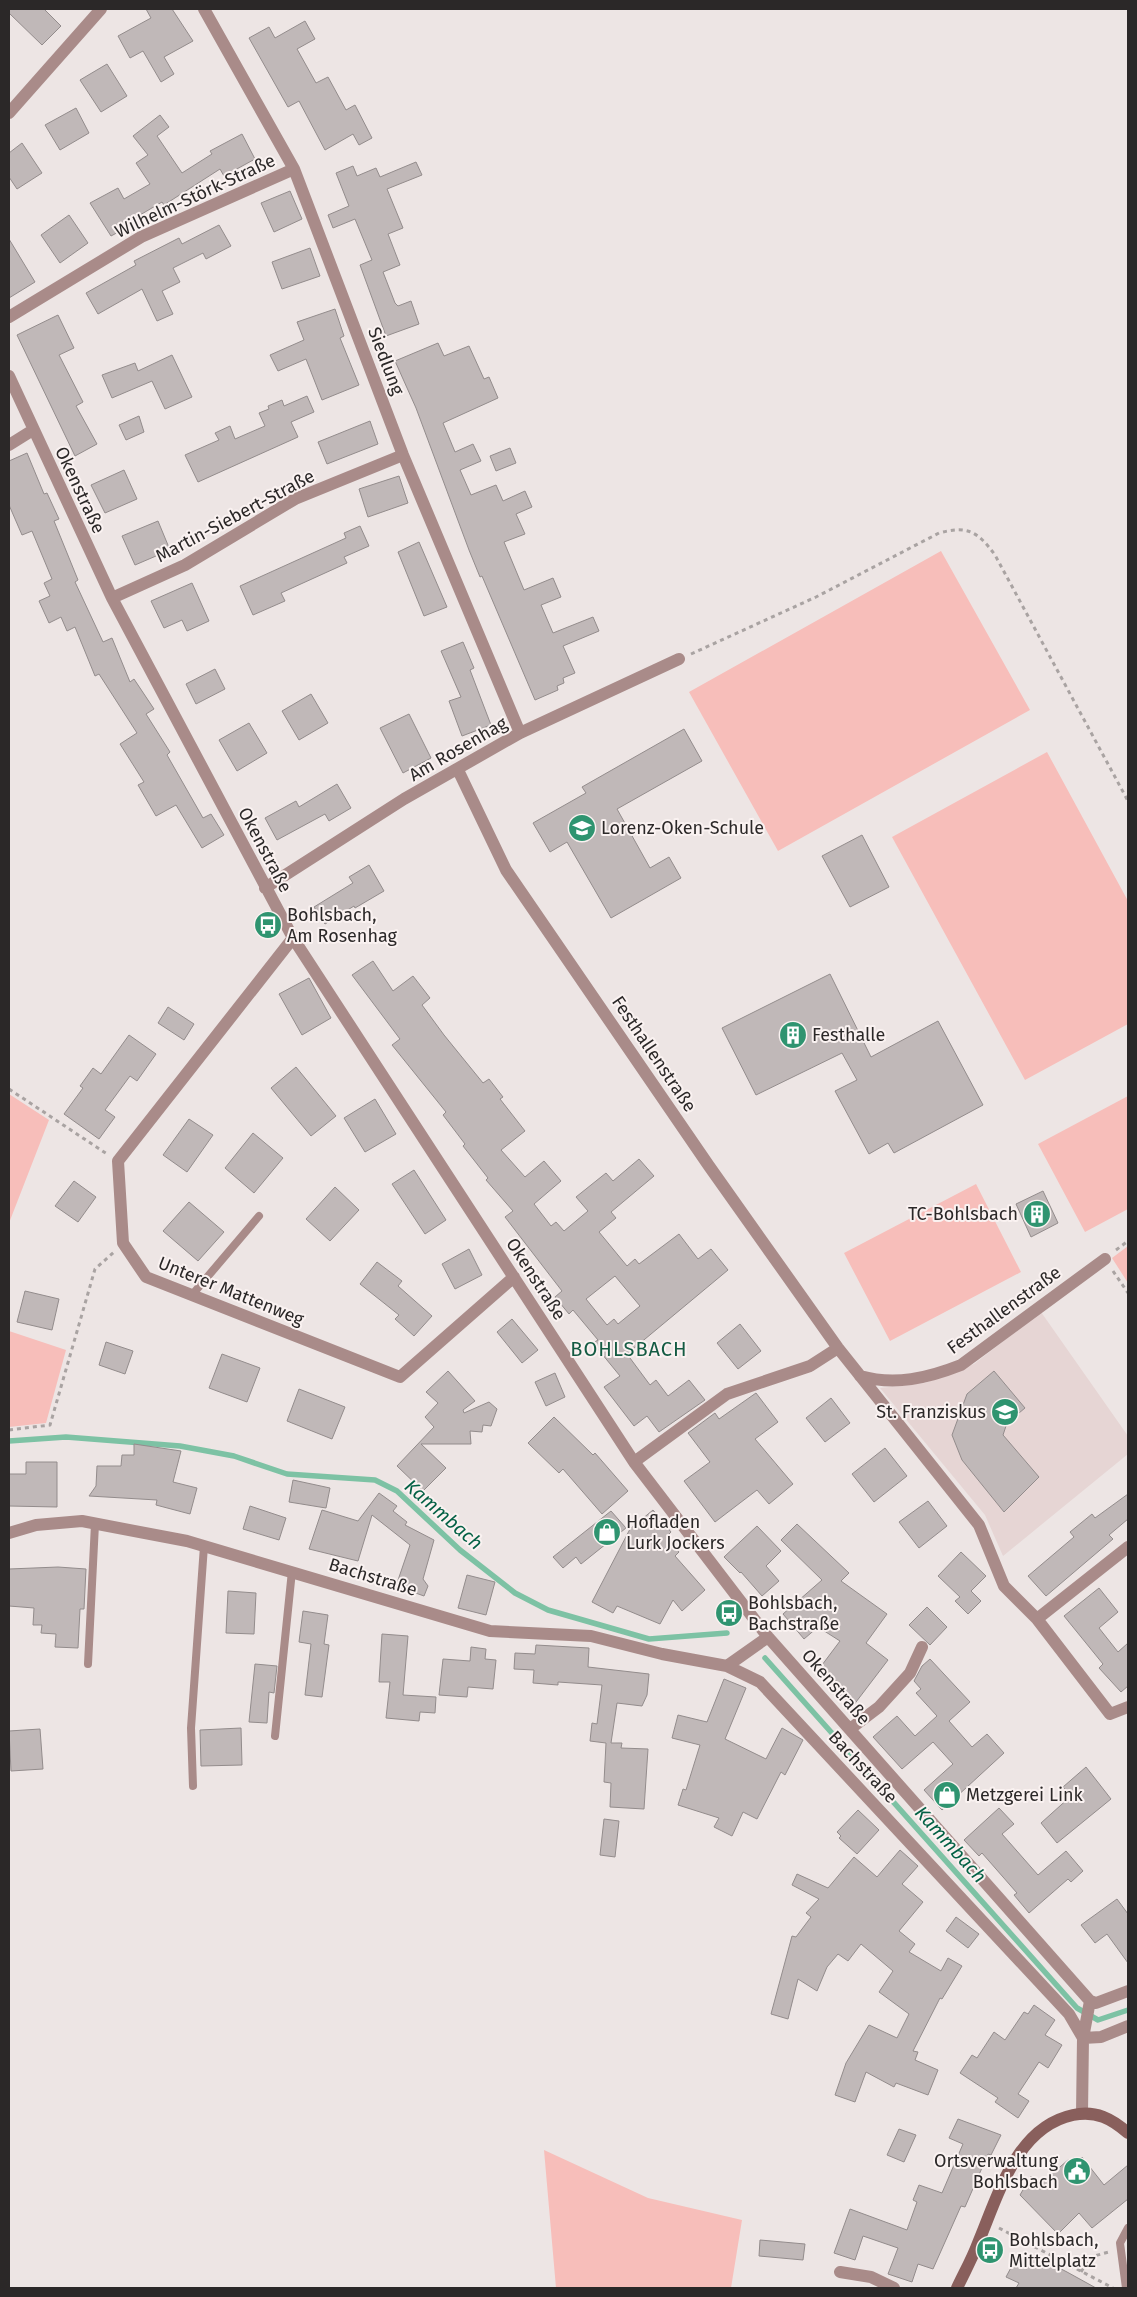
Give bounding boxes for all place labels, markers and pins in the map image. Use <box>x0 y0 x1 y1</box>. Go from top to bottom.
school or university icon: Lorenz-Oken-Schule <box>567 813 597 843</box>
place label: Lorenz-Oken-Schule <box>601 817 764 839</box>
place label: Bohlsbach, Am Rosenhag <box>287 904 398 947</box>
bus stop icon: Bohlsbach, Am Rosenhag <box>253 910 283 940</box>
building icon: Festhalle <box>778 1020 808 1050</box>
place label: Festhalle <box>812 1024 885 1046</box>
building icon: TC-Bohlsbach <box>1022 1199 1052 1229</box>
place label: TC-Bohlsbach <box>908 1203 1018 1225</box>
school or university icon: St. Franziskus <box>990 1397 1020 1427</box>
place label: St. Franziskus <box>876 1401 986 1423</box>
place label: Hofladen Lurk Jockers <box>626 1511 725 1554</box>
shop icon: Hofladen Lurk Jockers <box>592 1517 622 1547</box>
place label: Bohlsbach, Bachstraße <box>748 1592 839 1635</box>
bus stop icon: Bohlsbach, Bachstraße <box>714 1598 744 1628</box>
shop icon: Metzgerei Link <box>932 1780 962 1810</box>
place label: Metzgerei Link <box>966 1784 1084 1806</box>
place label: Ortsverwaltung Bohlsbach <box>934 2150 1059 2193</box>
public building icon: Ortsverwaltung Bohlsbach <box>1062 2156 1092 2186</box>
place label: Bohlsbach, Mittelplatz <box>1009 2229 1098 2272</box>
bus stop icon: Bohlsbach, Mittelplatz <box>975 2235 1005 2265</box>

